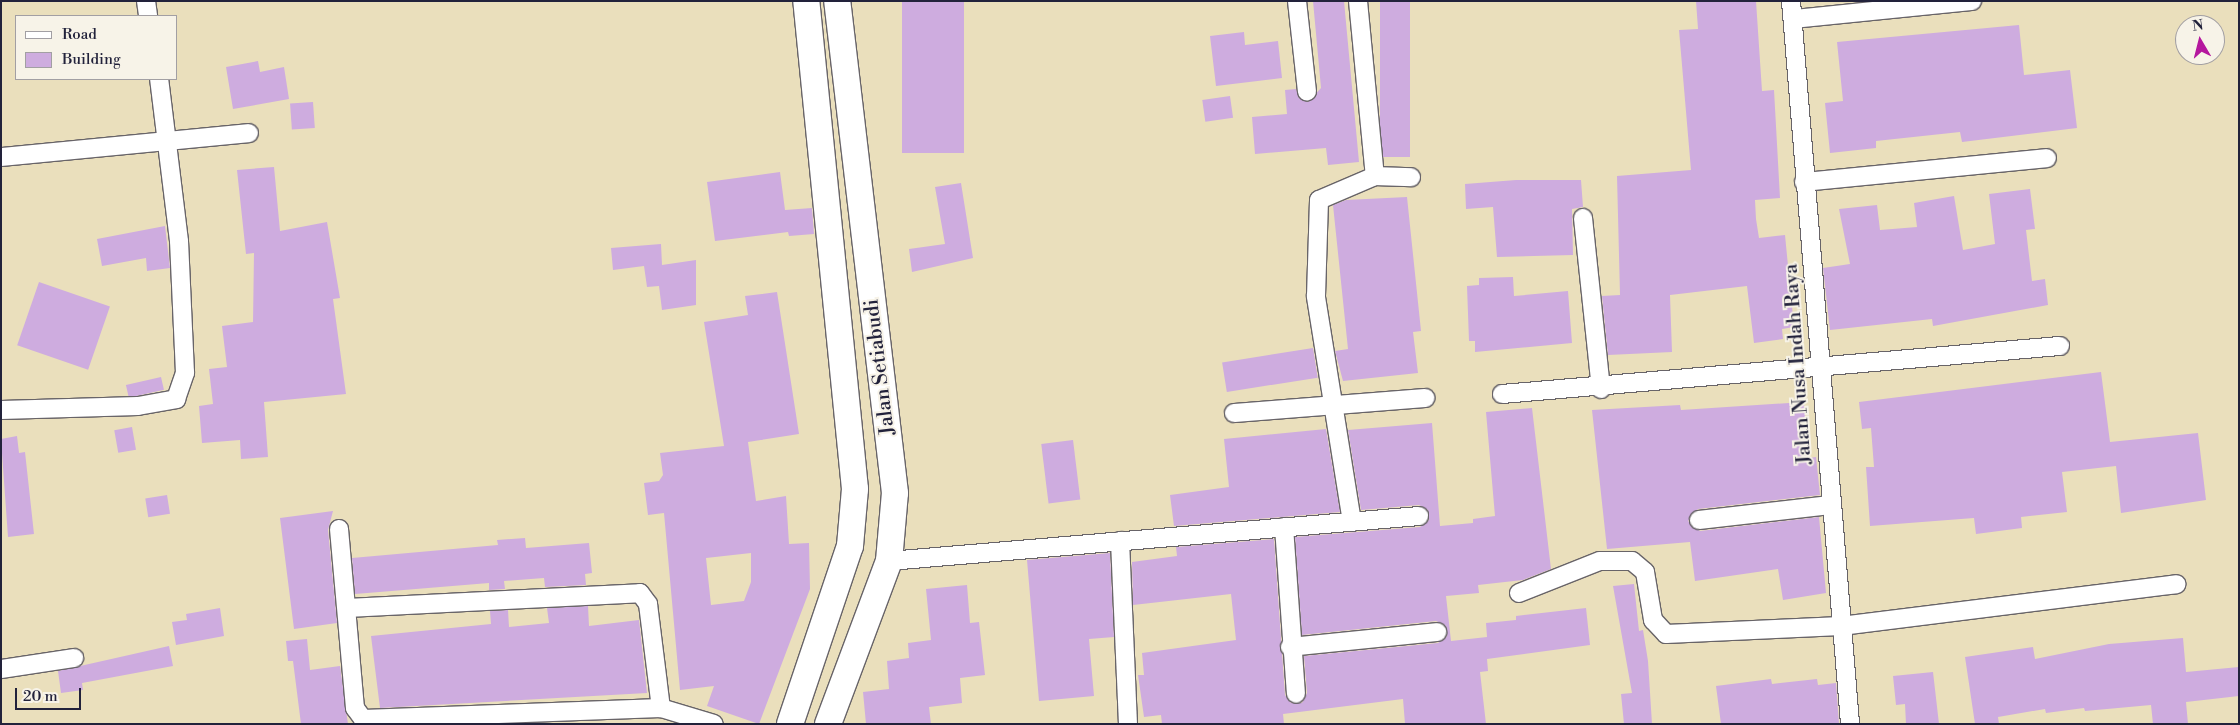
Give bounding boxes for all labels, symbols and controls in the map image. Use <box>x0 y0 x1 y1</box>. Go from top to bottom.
legend <box>15 15 178 80</box>
north arrow <box>2175 15 2225 65</box>
text: N <box>2191 16 2205 36</box>
text: Road <box>62 25 97 44</box>
text: Building <box>62 50 121 69</box>
street label: Jalan Nusa Indah Raya <box>1779 263 1817 465</box>
street label: Jalan Setiabudi <box>860 298 900 436</box>
scale bar <box>18 678 84 710</box>
text: 20 m <box>23 687 58 706</box>

